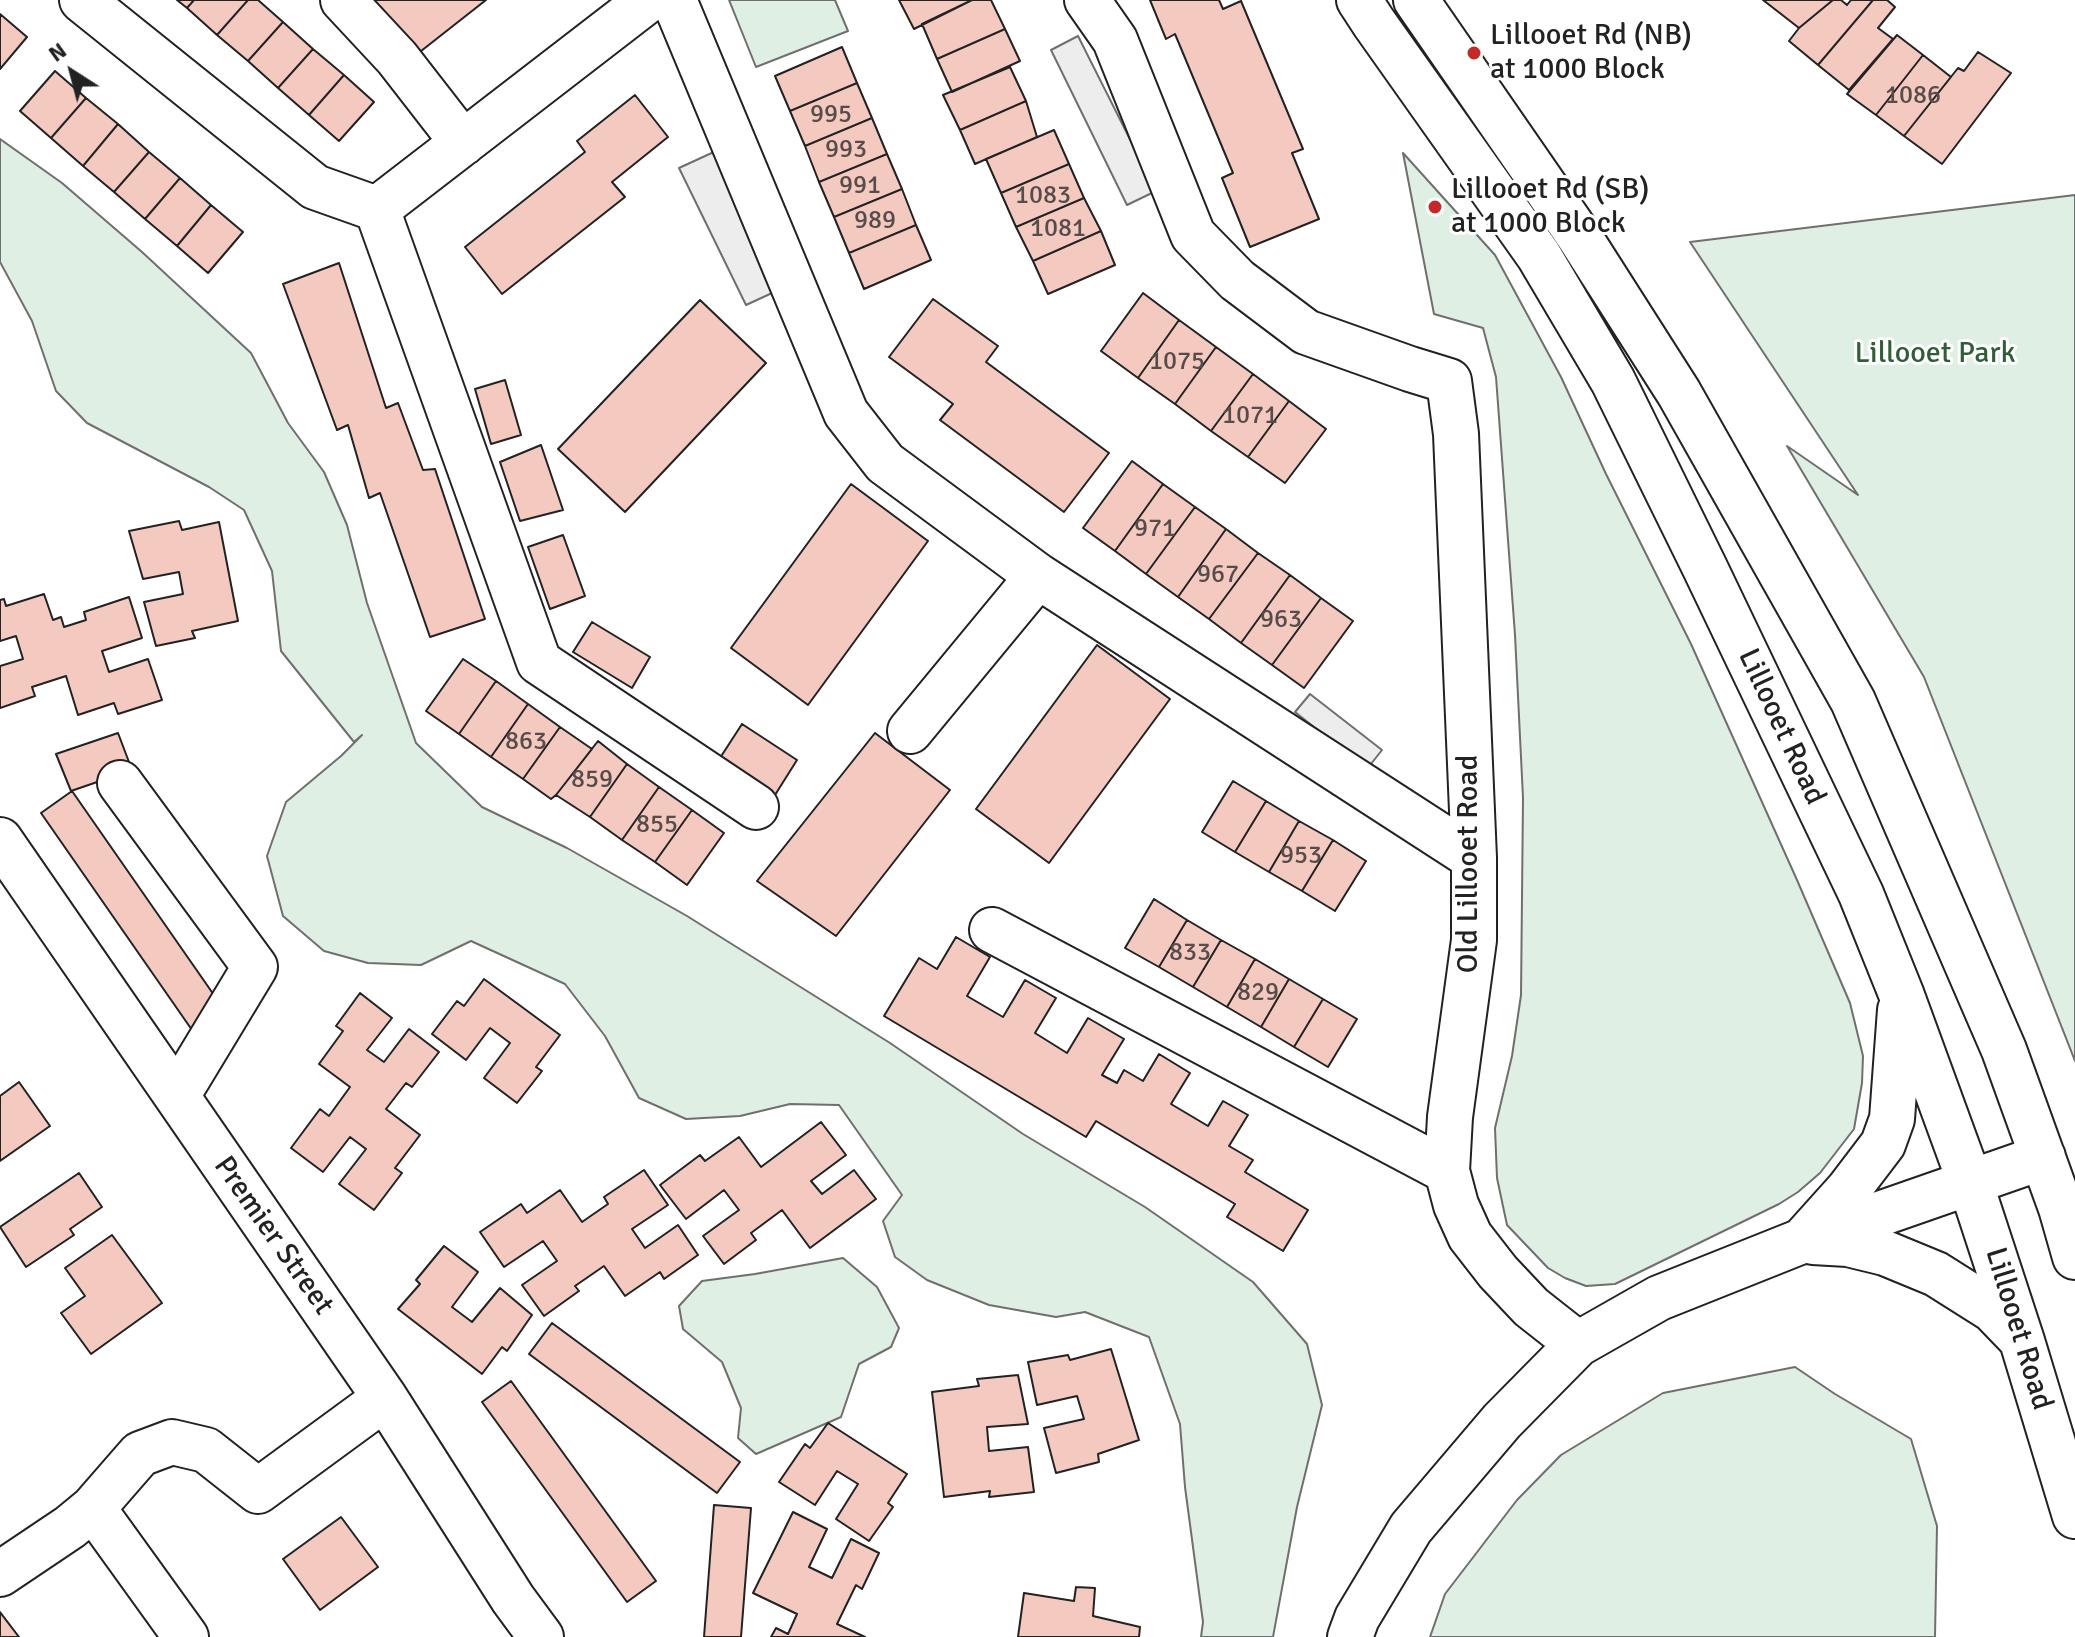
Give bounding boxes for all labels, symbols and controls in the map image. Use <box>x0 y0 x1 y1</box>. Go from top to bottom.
place label: Lillooet Rd (NB) at 1000 Block <box>1490 18 1692 88</box>
north arrow <box>32 32 112 112</box>
text: N <box>43 37 72 68</box>
marker: Lillooet Rd (NB) at 1000 Block <box>1465 44 1483 62</box>
house number: 1086 <box>1885 80 1941 112</box>
house number: 995 <box>810 99 852 131</box>
house number: 993 <box>825 134 867 166</box>
house number: 991 <box>839 170 881 202</box>
place label: Lillooet Rd (SB) at 1000 Block <box>1451 172 1649 242</box>
house number: 1083 <box>1015 180 1071 212</box>
marker: Lillooet Rd (SB) at 1000 Block <box>1426 198 1444 216</box>
house number: 989 <box>854 205 896 237</box>
house number: 1081 <box>1030 213 1086 245</box>
park label: Lillooet Park <box>1854 336 2016 372</box>
house number: 1075 <box>1149 346 1205 378</box>
house number: 1071 <box>1222 400 1278 432</box>
house number: 971 <box>1134 513 1176 545</box>
house number: 967 <box>1197 559 1239 591</box>
house number: 963 <box>1260 604 1302 636</box>
street label: Lillooet Road <box>1729 643 1833 811</box>
house number: 863 <box>505 726 547 758</box>
street label: Old Lillooet Road <box>1451 755 1487 973</box>
house number: 859 <box>571 764 613 796</box>
house number: 855 <box>636 809 678 841</box>
house number: 953 <box>1280 840 1322 872</box>
house number: 833 <box>1169 937 1211 969</box>
house number: 829 <box>1237 977 1279 1009</box>
street label: Premier Street <box>205 1150 341 1322</box>
street label: Lillooet Road <box>1976 1244 2060 1414</box>

